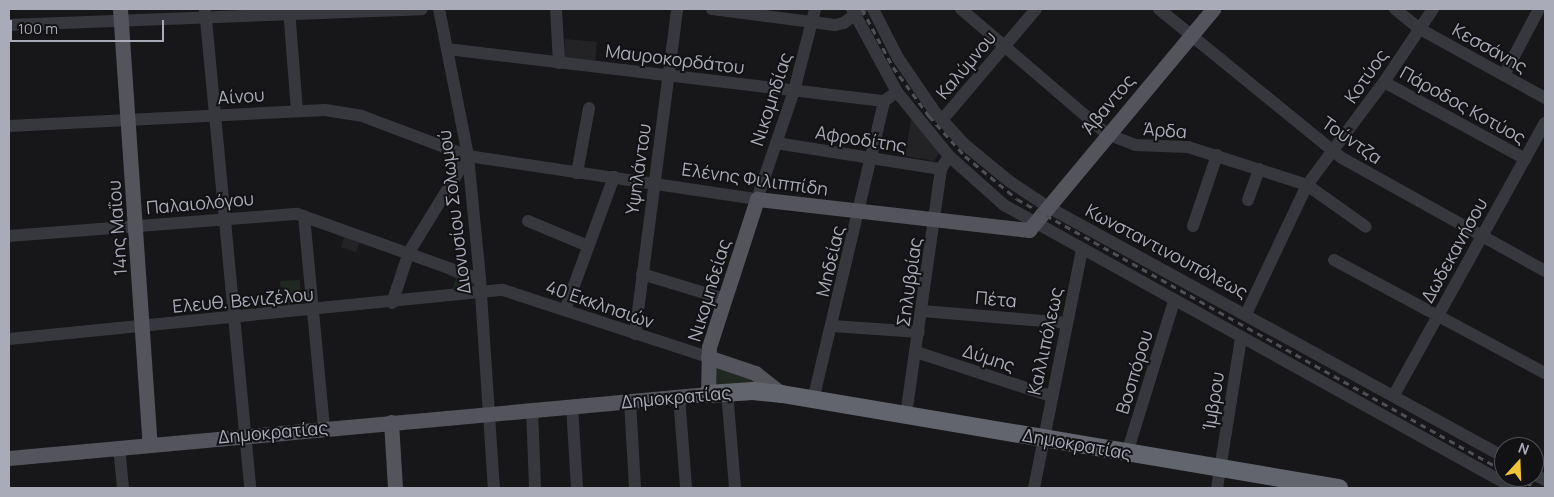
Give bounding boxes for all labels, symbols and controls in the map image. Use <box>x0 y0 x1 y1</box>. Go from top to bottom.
scale bar <box>12 10 166 42</box>
text: 100 m <box>18 18 58 39</box>
street label: Κεσσάνης <box>1449 19 1531 77</box>
street label: Καλύμνου <box>931 27 1001 103</box>
street label: Μαυροκορδάτου <box>604 40 746 78</box>
street label: Κοτύος <box>1340 45 1392 107</box>
street label: Νικομηδίας <box>746 50 796 148</box>
street label: Πάροδος Κοτύος <box>1396 62 1530 148</box>
street label: Άβαντος <box>1077 70 1139 138</box>
street label: Αίνου <box>217 84 265 108</box>
street label: Τούντζα <box>1318 112 1386 168</box>
street label: Άρδα <box>1142 118 1188 142</box>
street label: Αφροδίτης <box>814 121 908 157</box>
street label: Υψηλάντου <box>621 122 655 216</box>
street label: Διονυσίου Σολωμού <box>433 129 475 295</box>
street label: Ελένης Φιλιππίδη <box>681 158 829 200</box>
street label: 14ης Μαΐου <box>103 180 131 276</box>
street label: Παλαιολόγου <box>145 188 255 218</box>
street label: Δωδεκανήσου <box>1416 194 1492 306</box>
street label: Κωνσταντινουπόλεως <box>1082 199 1252 303</box>
street label: Μηδείας <box>811 223 849 299</box>
street label: Νικομηδείας <box>683 236 735 344</box>
street label: Σηλυβρίας <box>892 236 926 328</box>
street label: 40 Εκκλησιών <box>543 275 657 333</box>
street label: Ελευθ. Βενιζέλου <box>172 283 314 317</box>
street label: Καλλιπόλεως <box>1023 285 1067 397</box>
street label: Πέτα <box>974 286 1018 312</box>
street label: Βοσπόρου <box>1111 327 1157 417</box>
street label: Δύμης <box>960 339 1018 377</box>
street label: Ίμβρου <box>1198 370 1228 432</box>
street label: Δημοκρατίας <box>620 381 732 413</box>
street label: Δημοκρατίας <box>217 416 329 448</box>
street label: Δημοκρατίας <box>1021 424 1133 464</box>
north arrow <box>1494 437 1544 487</box>
text: N <box>1516 438 1532 459</box>

